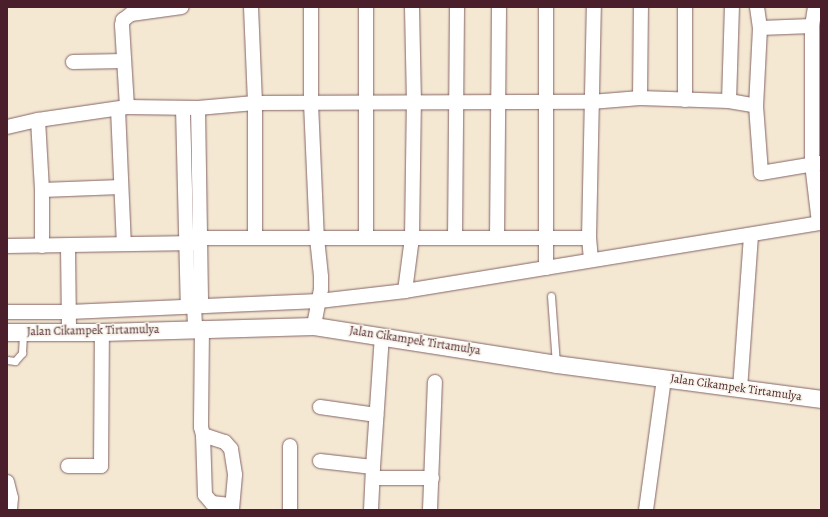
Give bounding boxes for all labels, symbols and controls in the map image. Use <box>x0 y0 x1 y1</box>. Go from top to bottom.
street label: Jalan Cikampek Tirtamulya <box>27 323 159 339</box>
street label: Jalan Cikampek Tirtamulya <box>348 324 482 358</box>
street label: Jalan Cikampek Tirtamulya <box>669 372 803 404</box>

